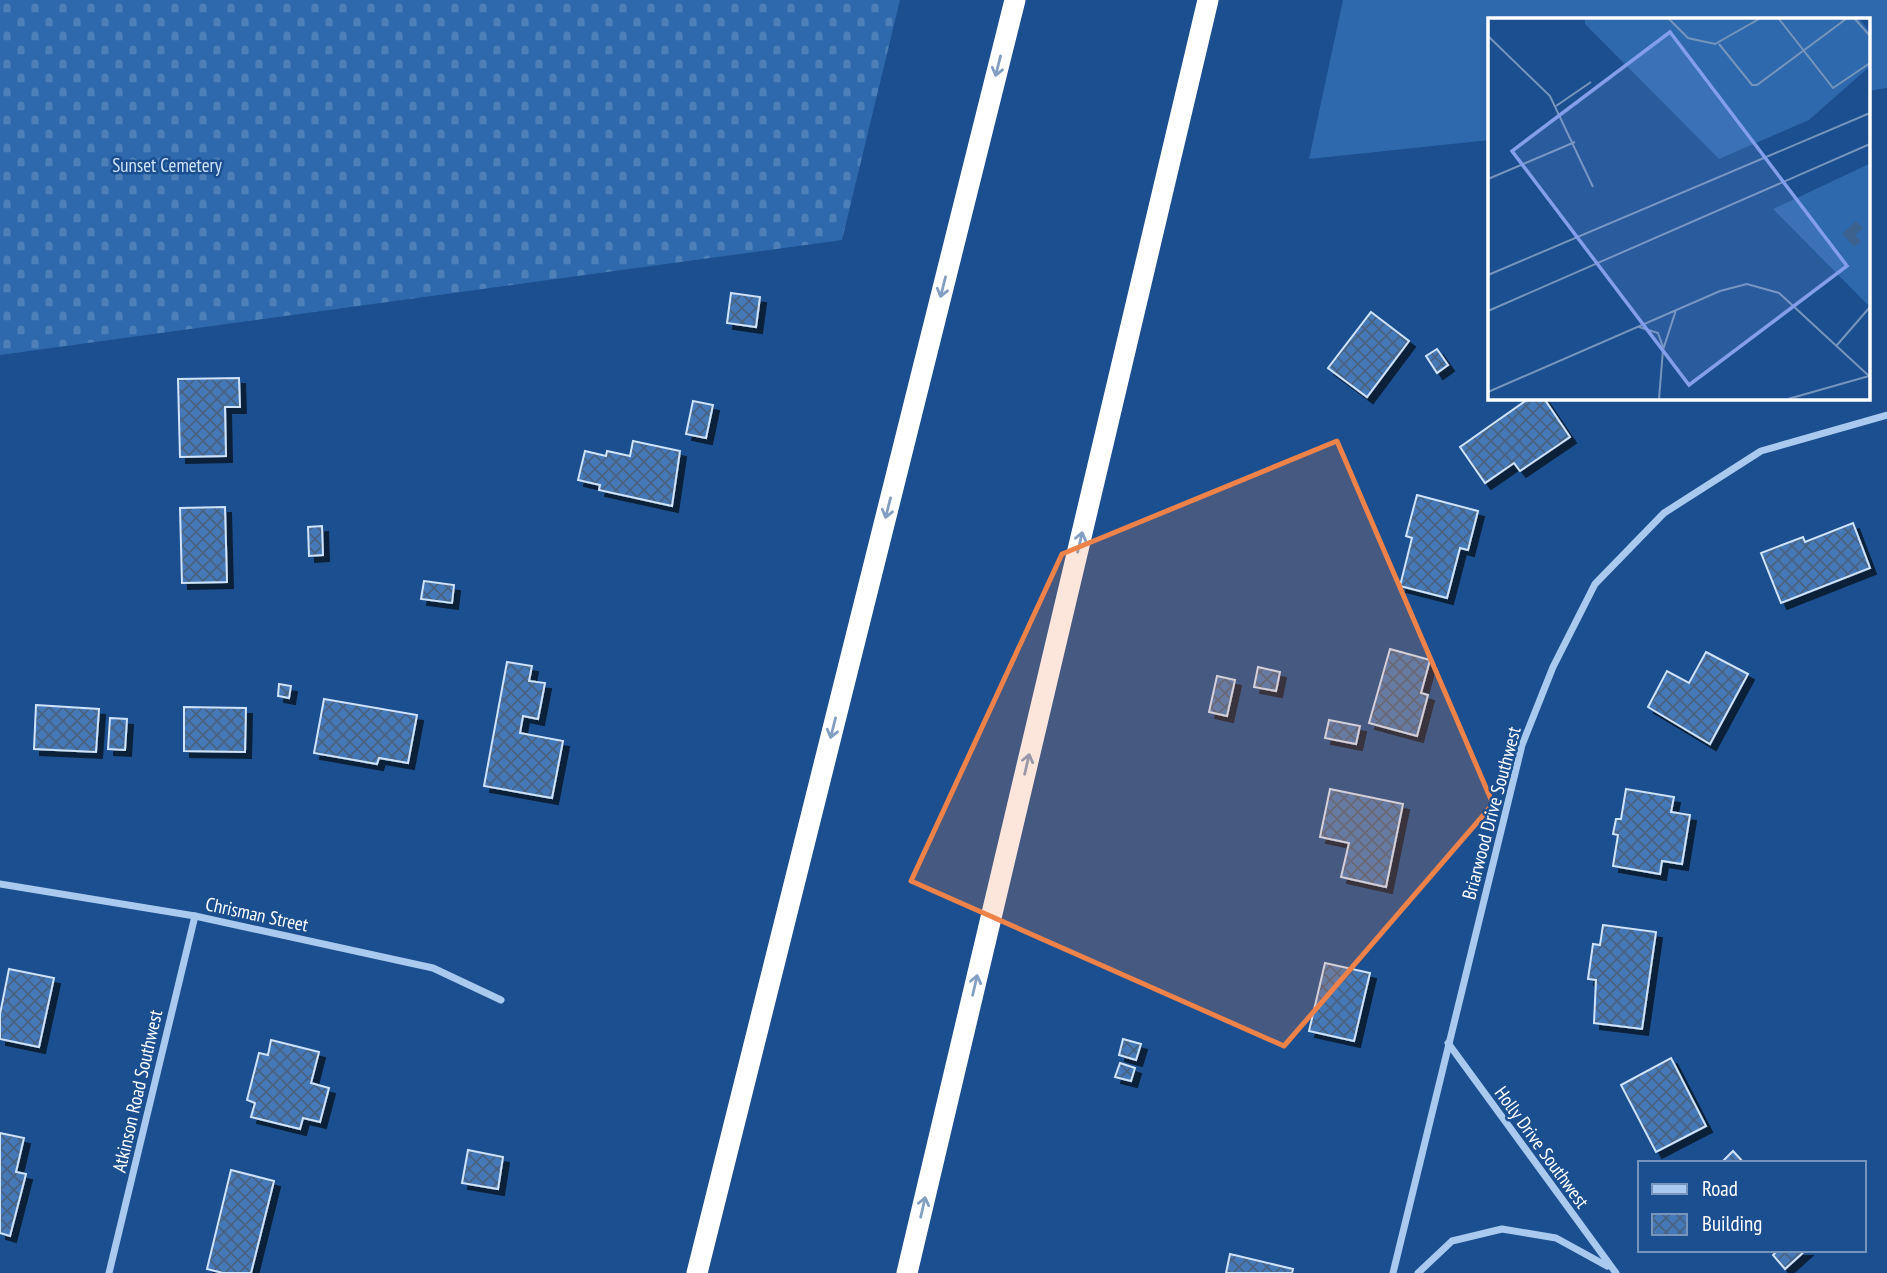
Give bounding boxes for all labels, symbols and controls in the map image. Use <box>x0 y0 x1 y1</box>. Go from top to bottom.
inset map <box>1488 18 1870 399</box>
one-way arrow <box>991 54 1004 77</box>
park label: Sunset Cemetery <box>112 153 223 177</box>
one-way arrow <box>936 275 949 298</box>
one-way arrow <box>881 496 894 519</box>
one-way arrow <box>1074 531 1087 554</box>
one-way arrow <box>826 716 839 739</box>
street label: Briarwood Drive Southwest <box>1456 723 1526 902</box>
one-way arrow <box>1021 753 1035 776</box>
street label: Chrisman Street <box>203 891 311 937</box>
one-way arrow <box>969 974 982 997</box>
street label: Atkinson Road Southwest <box>107 1007 168 1175</box>
street label: Holly Drive Southwest <box>1490 1081 1595 1213</box>
legend <box>1638 1161 1866 1252</box>
text: Road <box>1702 1175 1738 1202</box>
one-way arrow <box>917 1196 930 1218</box>
text: Building <box>1702 1210 1762 1237</box>

